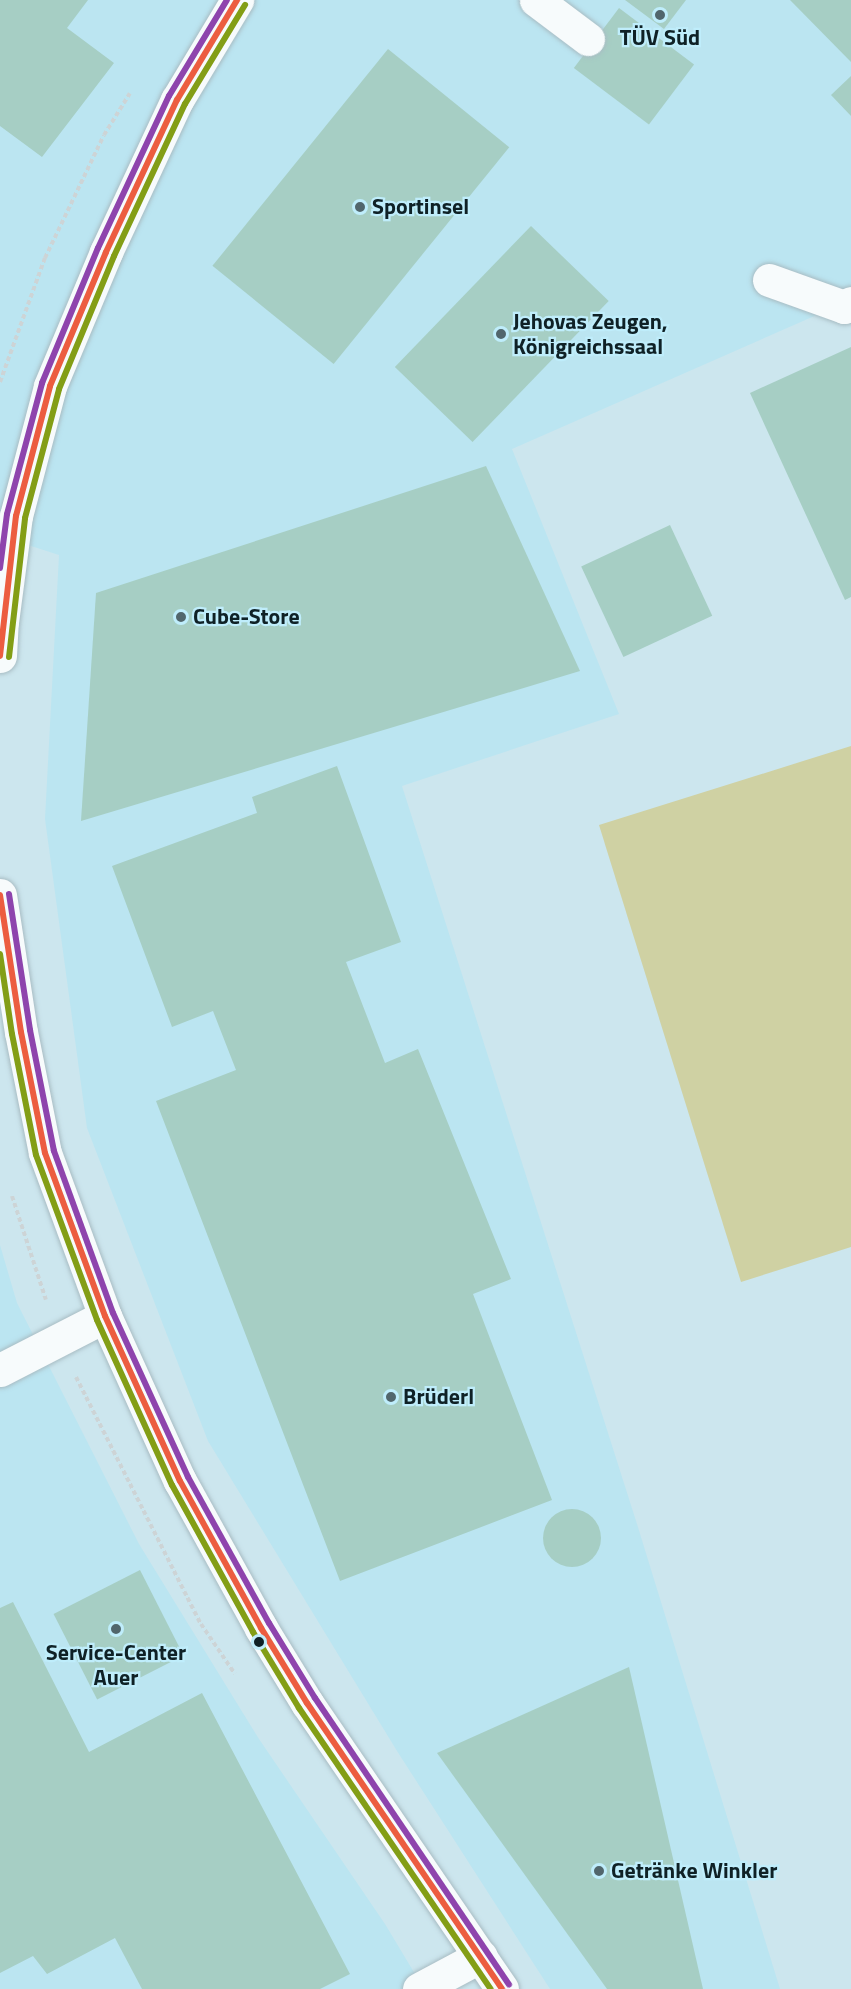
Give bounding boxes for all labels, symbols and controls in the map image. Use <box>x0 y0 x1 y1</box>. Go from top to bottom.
marker: TÜV Süd <box>653 8 667 22</box>
place label: TÜV Süd <box>620 25 700 51</box>
place label: Sportinsel <box>372 194 469 220</box>
marker: Sportinsel <box>353 200 367 214</box>
place label: Jehovas Zeugen, Königreichssaal <box>513 308 668 360</box>
marker: Jehovas Zeugen, Königreichssaal <box>494 327 508 341</box>
place label: Cube-Store <box>193 604 300 630</box>
marker: Cube-Store <box>174 610 188 624</box>
place label: Brüderl <box>403 1384 474 1410</box>
marker: Brüderl <box>384 1390 398 1404</box>
marker: Service-Center Auer <box>109 1622 123 1636</box>
unlabelled marker <box>253 1636 265 1648</box>
place label: Service-Center Auer <box>46 1639 186 1690</box>
place label: Getränke Winkler <box>611 1858 777 1884</box>
marker: Getränke Winkler <box>592 1864 606 1878</box>

